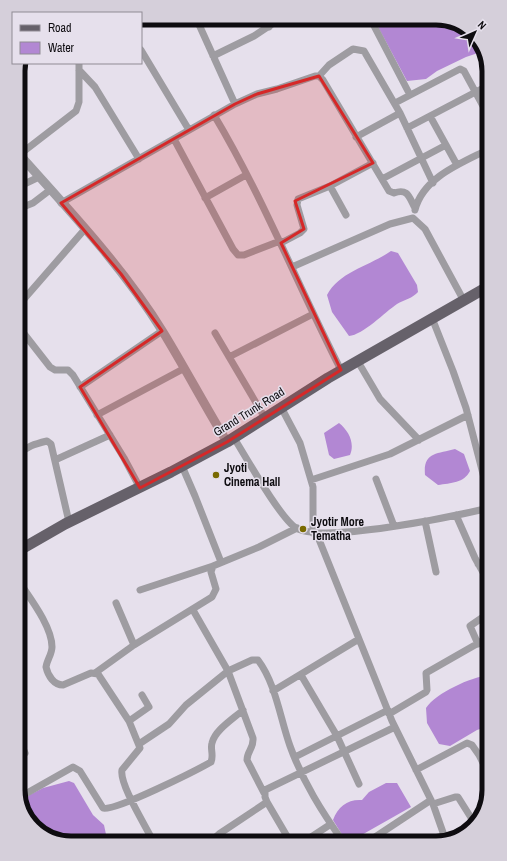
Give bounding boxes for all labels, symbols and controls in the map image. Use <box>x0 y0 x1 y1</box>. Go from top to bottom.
legend <box>12 12 142 64</box>
north arrow <box>455 12 495 52</box>
text: N <box>475 18 489 32</box>
text: Road <box>48 20 72 36</box>
text: Water <box>48 40 75 56</box>
street label: Grand Trunk Road <box>210 384 288 440</box>
place label: Jyoti Cinema Hall <box>224 460 281 490</box>
marker: Jyoti Cinema Hall <box>211 470 221 480</box>
place label: Jyotir More Tematha <box>311 514 365 544</box>
marker: Jyotir More Tematha <box>298 524 308 534</box>

